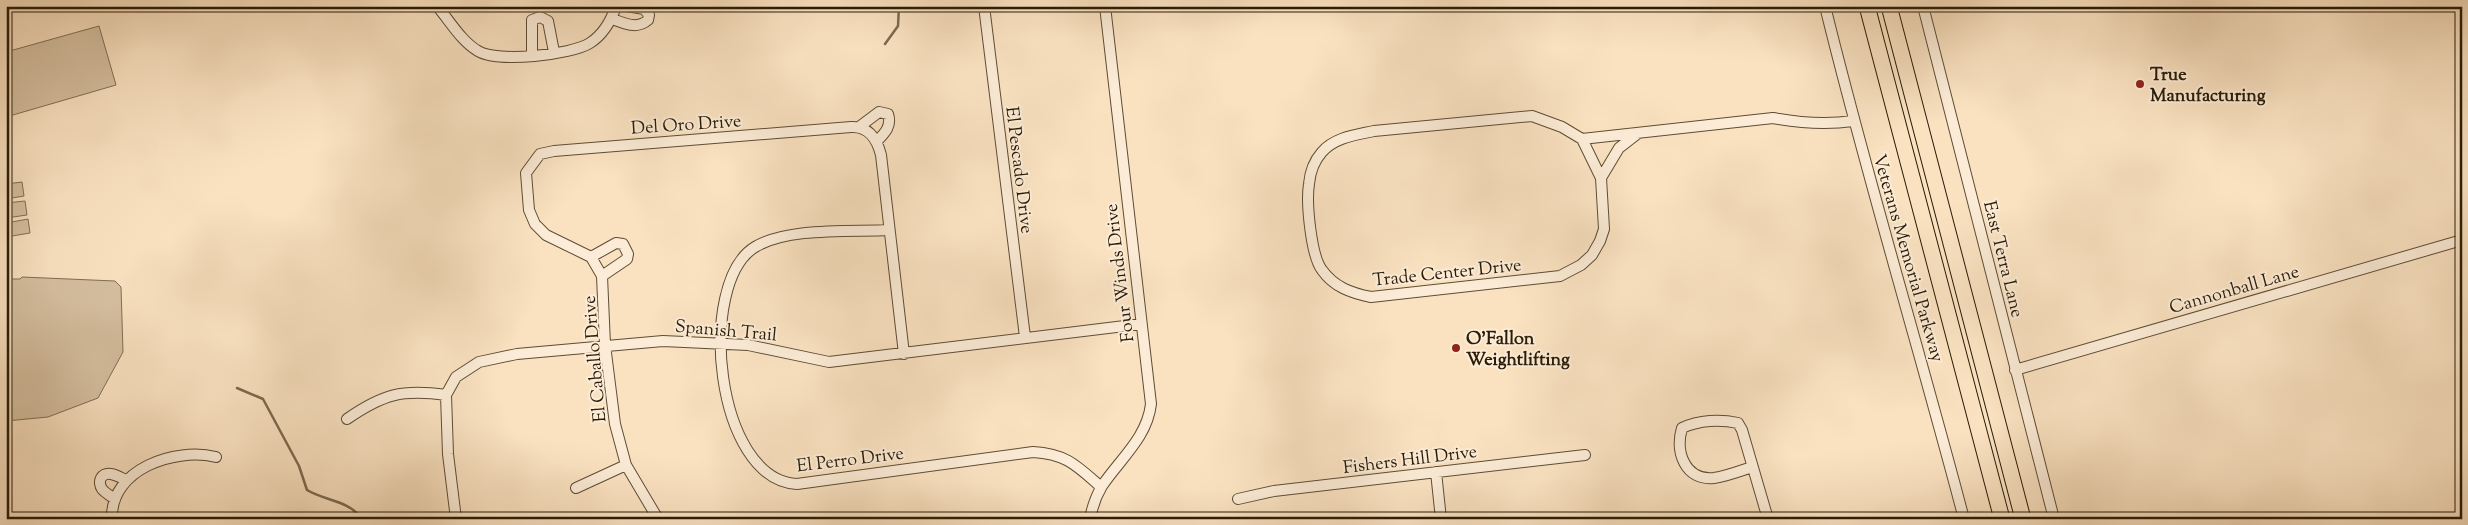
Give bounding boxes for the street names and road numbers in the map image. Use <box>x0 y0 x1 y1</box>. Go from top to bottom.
street label: El Pescado Drive <box>997 105 1039 235</box>
street label: Del Oro Drive <box>630 109 742 143</box>
street label: Veterans Memorial Parkway <box>1865 152 1949 365</box>
street label: East Terra Lane <box>1975 198 2029 321</box>
street label: Four Winds Drive <box>1100 202 1142 344</box>
street label: Trade Center Drive <box>1372 253 1523 295</box>
street label: Cannonball Lane <box>2167 260 2303 322</box>
street label: El Caballo Drive <box>578 294 614 423</box>
street label: Spanish Trail <box>674 315 778 349</box>
street label: Fishers Hill Drive <box>1342 440 1479 482</box>
street label: El Perro Drive <box>795 442 905 480</box>

